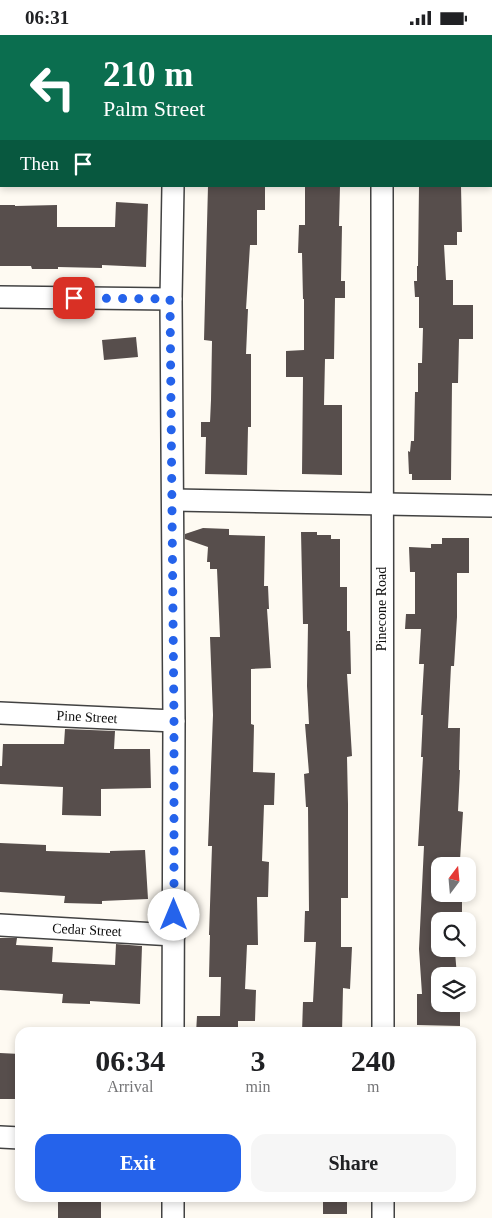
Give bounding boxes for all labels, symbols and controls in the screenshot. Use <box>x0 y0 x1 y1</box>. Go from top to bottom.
text: 06:31 <box>25 7 69 28</box>
icon: left <box>20 55 85 120</box>
text: 210 m <box>103 55 193 94</box>
text: Palm Street <box>103 96 205 121</box>
icon: arrive <box>69 150 97 178</box>
text: Then <box>20 153 59 174</box>
pin <box>53 277 95 319</box>
icon: arrive <box>60 284 88 312</box>
street label: Pinecone Road <box>374 567 389 651</box>
street label: Pine Street <box>56 708 118 726</box>
north arrow <box>431 857 476 903</box>
map controls <box>431 857 476 1012</box>
position arrow <box>147 888 199 940</box>
button: search <box>431 912 476 957</box>
street label: Cedar Street <box>52 921 122 939</box>
button: layers <box>431 967 476 1012</box>
text: 06:34 <box>95 1044 165 1077</box>
text: 3 <box>250 1044 265 1077</box>
text: 240 <box>351 1044 396 1077</box>
text: Arrival <box>107 1078 153 1095</box>
text: min <box>246 1078 270 1095</box>
text: m <box>367 1078 379 1095</box>
button: Exit <box>35 1134 241 1192</box>
button: Share <box>251 1134 456 1192</box>

